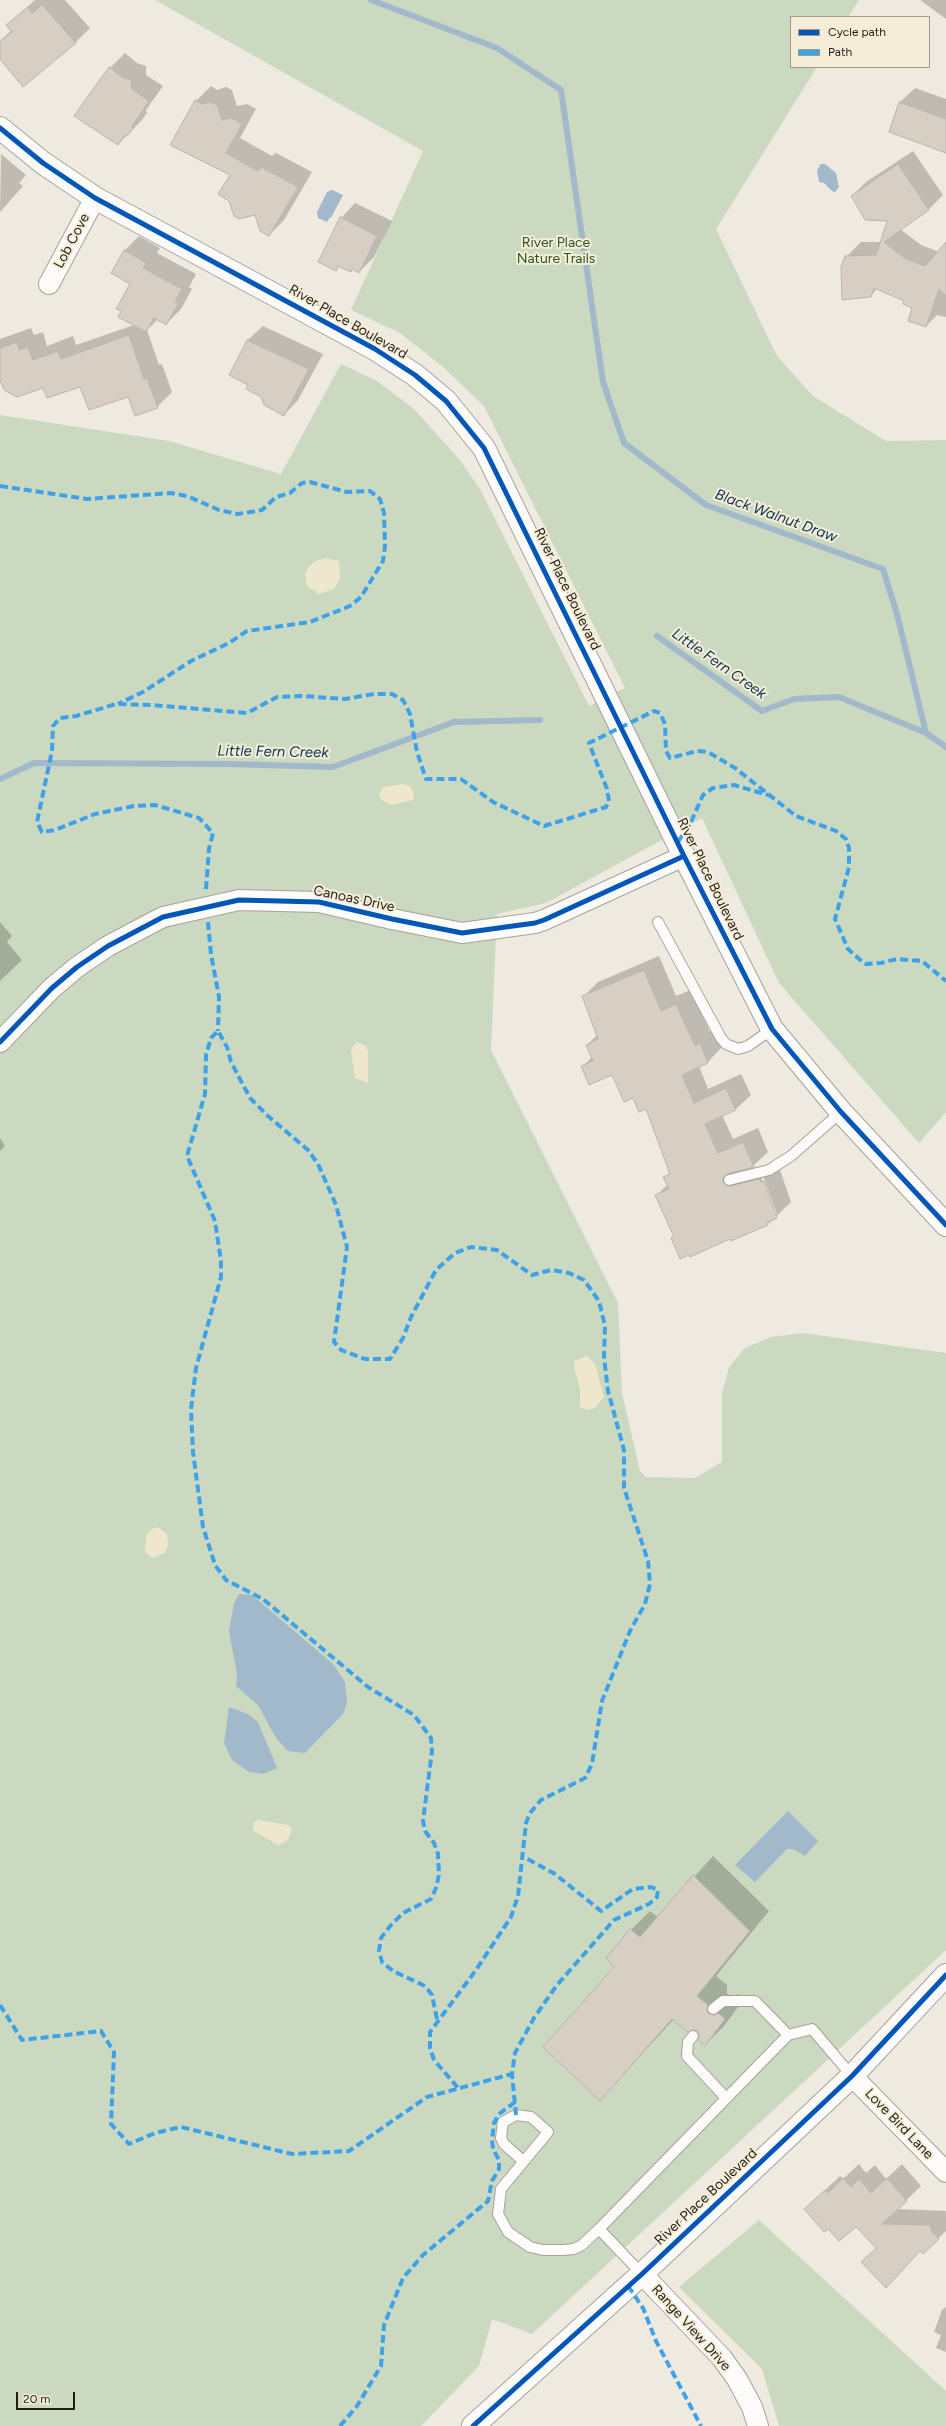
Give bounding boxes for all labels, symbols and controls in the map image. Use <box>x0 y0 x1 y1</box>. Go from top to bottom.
legend <box>790 16 930 68</box>
text: Cycle path <box>828 25 886 39</box>
text: Path <box>828 45 852 59</box>
street label: Lob Cove <box>51 211 93 271</box>
park label: River Place Nature Trails <box>517 235 595 268</box>
street label: River Place Boulevard <box>286 281 410 363</box>
water label: Black Walnut Draw <box>712 486 840 546</box>
street label: River Place Boulevard <box>530 525 604 653</box>
water label: Little Fern Creek <box>668 625 770 703</box>
water label: Little Fern Creek <box>217 742 329 762</box>
street label: River Place Boulevard <box>673 815 747 943</box>
street label: Canoas Drive <box>312 882 396 916</box>
street label: Love Bird Lane <box>861 2085 937 2163</box>
street label: River Place Boulevard <box>651 2145 761 2249</box>
street label: Range View Drive <box>648 2281 734 2375</box>
scale bar <box>18 2384 77 2410</box>
text: 20 m <box>23 2392 51 2406</box>

